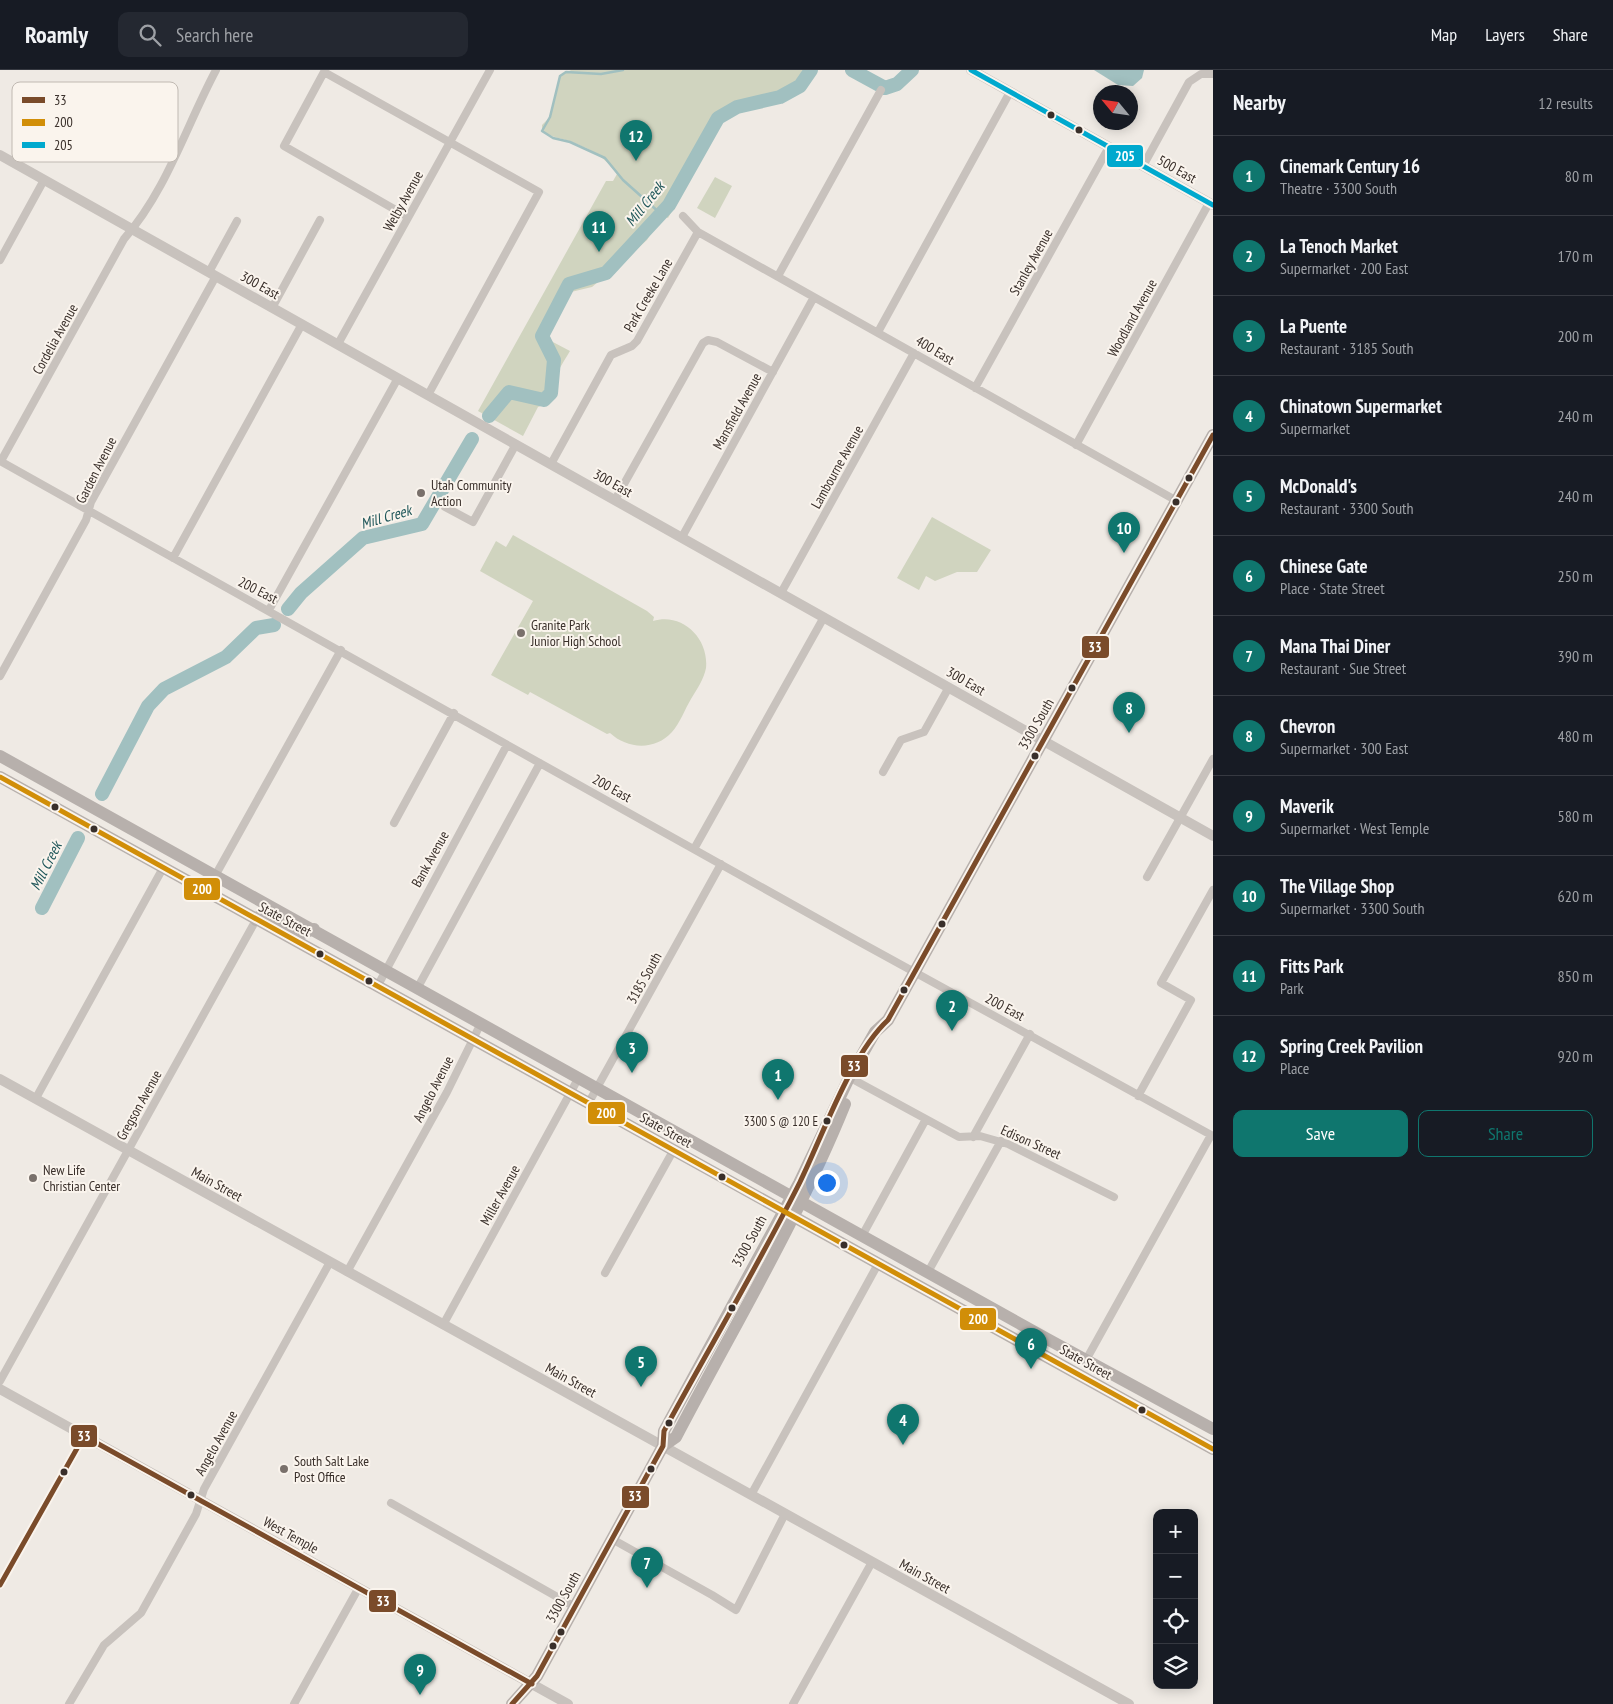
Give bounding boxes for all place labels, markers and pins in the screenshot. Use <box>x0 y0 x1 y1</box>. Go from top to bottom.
unlabelled marker <box>1046 110 1056 120</box>
pin: 12 <box>620 120 652 161</box>
unlabelled marker <box>1074 125 1084 135</box>
pin: 11 <box>583 211 615 252</box>
unlabelled marker <box>1184 473 1194 483</box>
place label: Utah Community Action <box>431 476 512 510</box>
marker: Utah Community Action <box>415 487 427 499</box>
unlabelled marker <box>1171 497 1181 507</box>
pin: 10 <box>1108 512 1140 553</box>
place label: Granite Park Junior High School <box>530 616 621 650</box>
marker: Granite Park Junior High School <box>515 627 527 639</box>
unlabelled marker <box>1067 683 1077 693</box>
pin: 8 <box>1113 692 1145 733</box>
unlabelled marker <box>1030 751 1040 761</box>
unlabelled marker <box>50 802 60 812</box>
unlabelled marker <box>89 824 99 834</box>
unlabelled marker <box>937 919 947 929</box>
unlabelled marker <box>315 949 325 959</box>
unlabelled marker <box>364 976 374 986</box>
unlabelled marker <box>899 985 909 995</box>
pin: 2 <box>936 990 968 1031</box>
pin: 3 <box>616 1032 648 1073</box>
pin: 1 <box>762 1059 794 1100</box>
place label: 3300 S @ 120 E <box>744 1113 818 1130</box>
marker: 3300 S @ 120 E <box>822 1116 832 1126</box>
place label: New Life Christian Center <box>43 1161 120 1195</box>
marker: New Life Christian Center <box>27 1172 39 1184</box>
unlabelled marker <box>717 1172 727 1182</box>
unlabelled marker <box>839 1240 849 1250</box>
unlabelled marker <box>727 1303 737 1313</box>
pin: 6 <box>1015 1328 1047 1369</box>
pin: 5 <box>625 1346 657 1387</box>
pin: 4 <box>887 1404 919 1445</box>
unlabelled marker <box>1137 1405 1147 1415</box>
unlabelled marker <box>664 1418 674 1428</box>
place label: South Salt Lake Post Office <box>294 1452 369 1486</box>
marker: South Salt Lake Post Office <box>278 1463 290 1475</box>
unlabelled marker <box>646 1464 656 1474</box>
unlabelled marker <box>59 1467 69 1477</box>
unlabelled marker <box>186 1490 196 1500</box>
pin: 7 <box>631 1547 663 1588</box>
unlabelled marker <box>556 1627 566 1637</box>
unlabelled marker <box>548 1641 558 1651</box>
pin: 9 <box>404 1654 436 1695</box>

